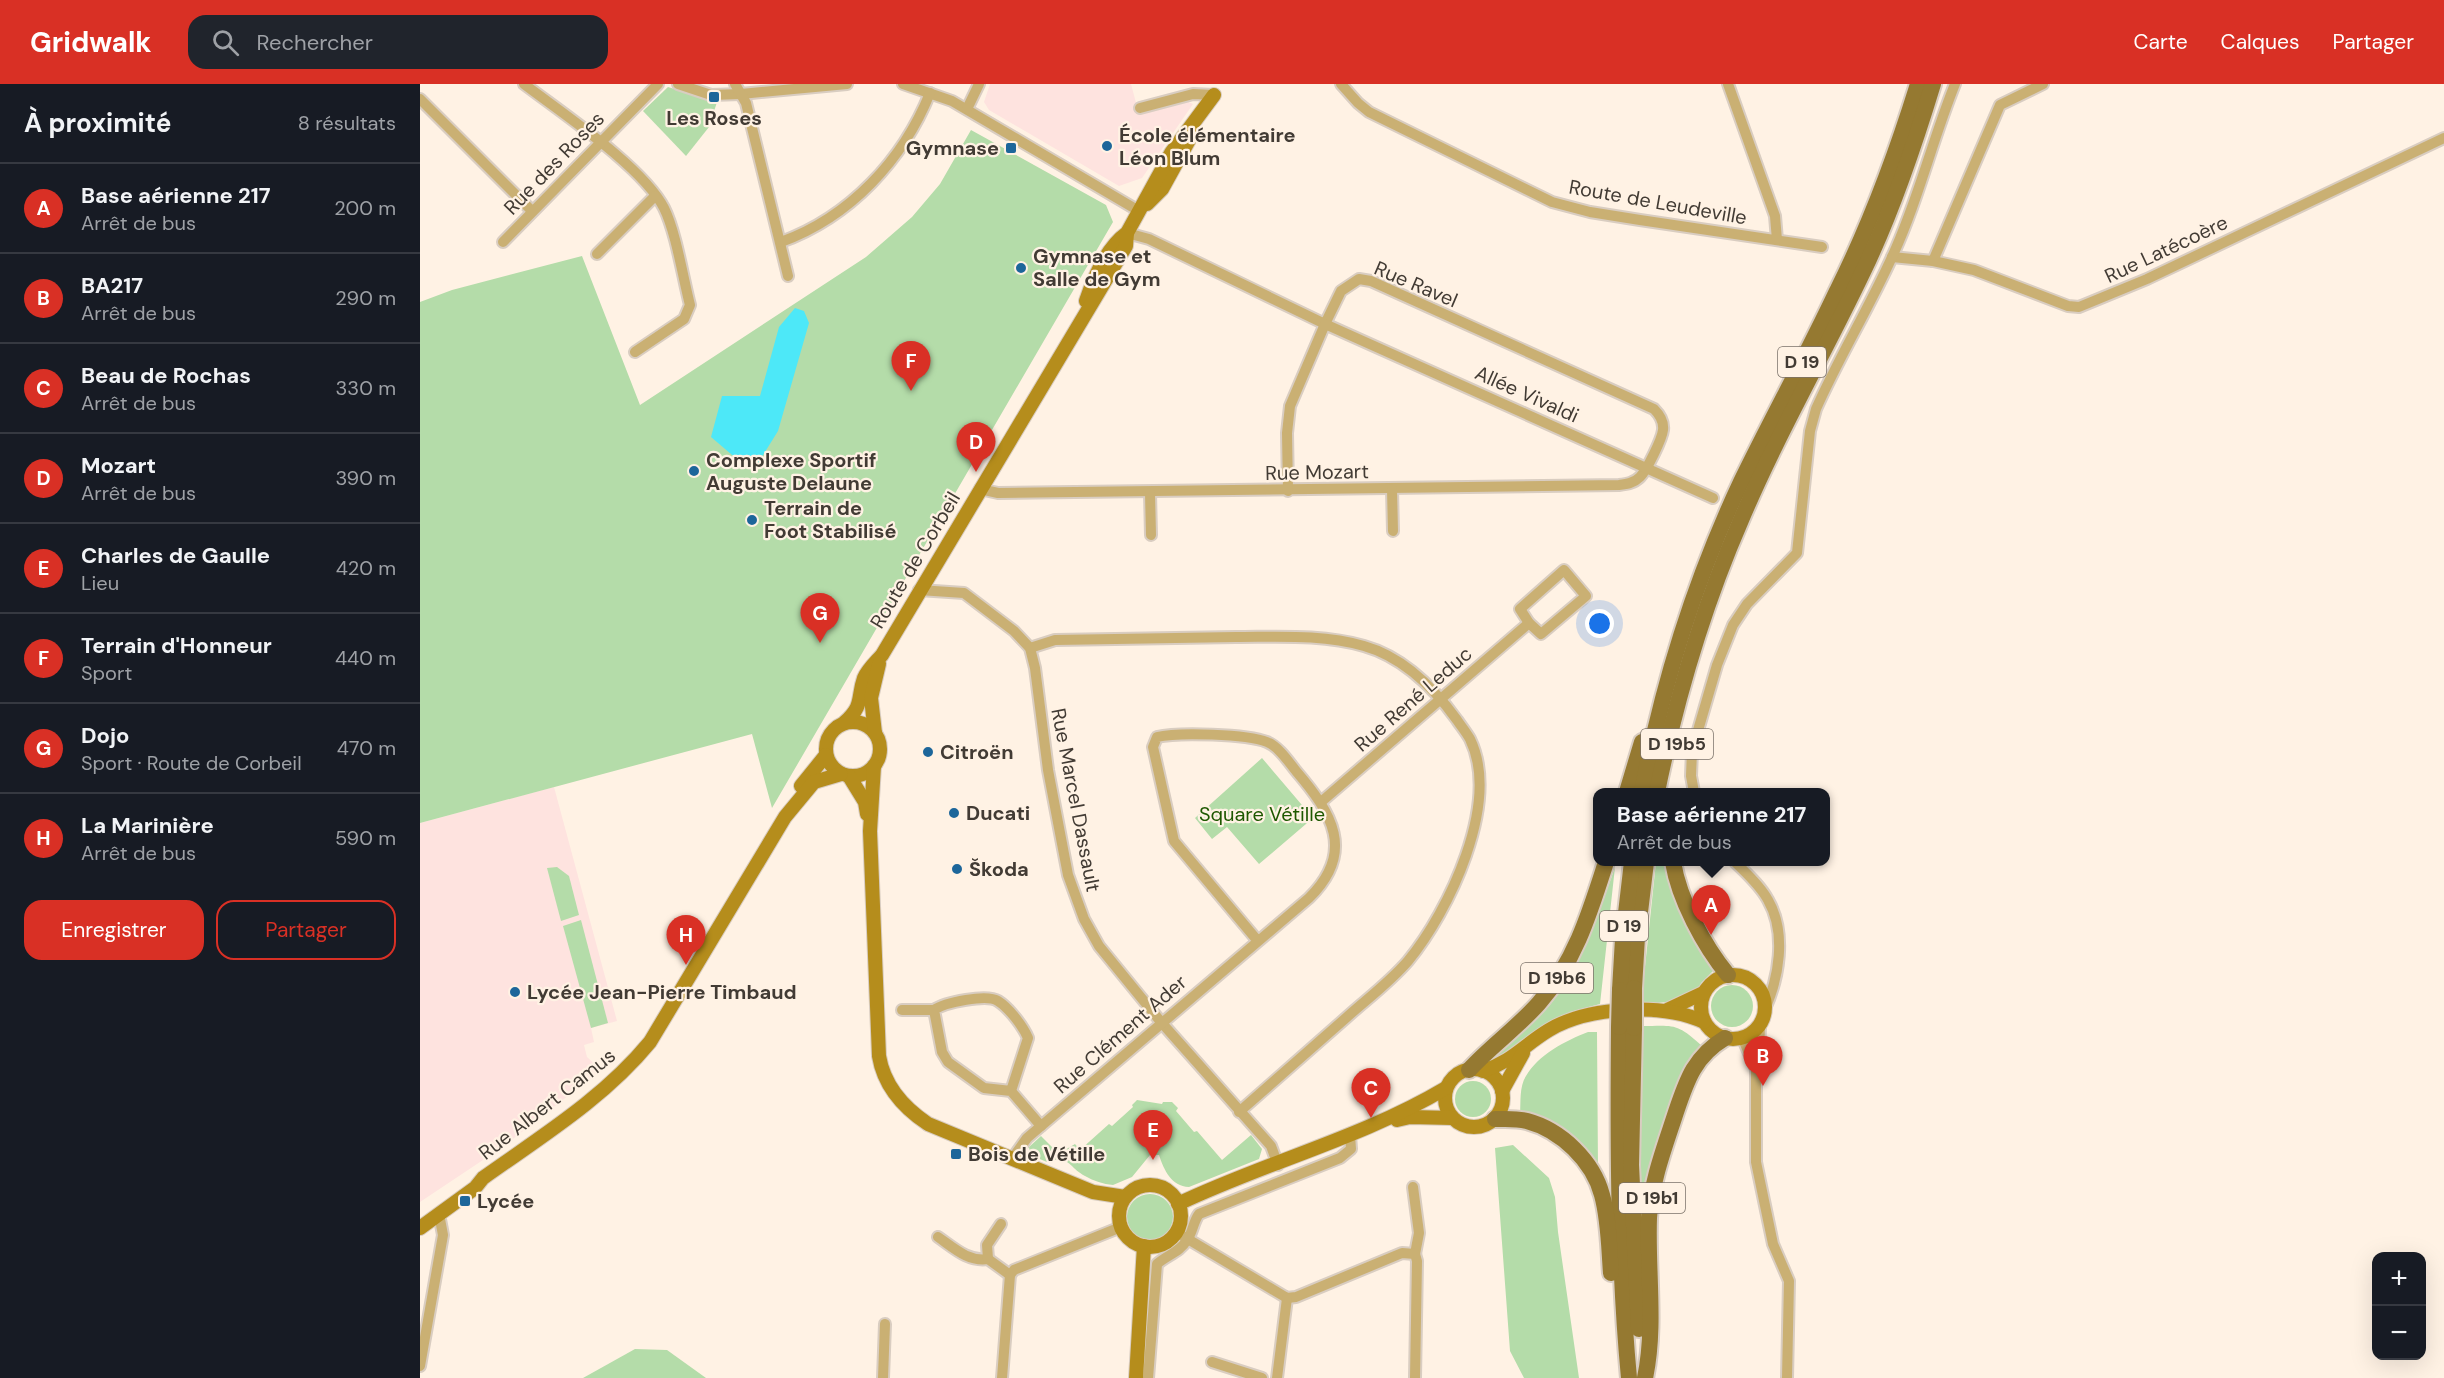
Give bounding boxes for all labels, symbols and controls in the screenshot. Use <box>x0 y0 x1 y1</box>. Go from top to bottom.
search box <box>188 15 608 69</box>
text: Gridwalk <box>30 24 152 61</box>
icon: search <box>209 26 242 59</box>
text: Rechercher <box>257 28 373 57</box>
text: Carte <box>2133 28 2188 56</box>
text: Calques <box>2221 28 2299 56</box>
text: Partager <box>2332 28 2414 56</box>
marker: Les Roses <box>707 90 721 104</box>
place label: Les Roses <box>666 105 762 131</box>
text: À proximité <box>24 106 171 140</box>
street label: Rue des Roses <box>498 106 610 220</box>
text: 8 résultats <box>298 110 396 136</box>
place label: École élémentaire Léon Blum <box>1119 122 1296 171</box>
place label: Gymnase <box>906 135 999 161</box>
marker: École élémentaire Léon Blum <box>1100 139 1114 153</box>
marker: Gymnase <box>1004 141 1018 155</box>
street label: Route de Leudeville <box>1567 174 1749 230</box>
text: Base aérienne 217 <box>81 181 271 210</box>
text: A <box>36 195 51 221</box>
text: 200 m <box>334 195 396 221</box>
street label: Rue Latécoère <box>2100 209 2232 289</box>
text: Arrêt de bus <box>81 210 196 236</box>
place label: Gymnase et Salle de Gym <box>1033 243 1161 292</box>
street label: Rue Ravel <box>1370 255 1462 313</box>
marker: Gymnase et Salle de Gym <box>1014 261 1028 275</box>
text: BA217 <box>81 271 143 300</box>
text: B <box>37 285 50 311</box>
text: 290 m <box>335 285 396 311</box>
text: Arrêt de bus <box>81 300 196 326</box>
pin: F <box>892 342 930 391</box>
road number: D 19 <box>1778 347 1826 377</box>
street label: Allée Vivaldi <box>1471 360 1583 428</box>
text: Beau de Rochas <box>81 361 251 390</box>
text: C <box>36 375 51 401</box>
text: 330 m <box>336 375 396 401</box>
text: Arrêt de bus <box>81 390 196 416</box>
pin: D <box>956 422 996 472</box>
place label: Complexe Sportif Auguste Delaune <box>706 447 876 496</box>
text: Mozart <box>81 451 156 480</box>
street label: Rue Mozart <box>1265 458 1369 486</box>
marker: Complexe Sportif Auguste Delaune <box>687 464 701 478</box>
text: D <box>36 465 51 491</box>
text: 390 m <box>335 465 396 491</box>
text: Arrêt de bus <box>81 480 196 506</box>
street label: Route de Corbeil <box>864 487 966 633</box>
place label: Terrain de Foot Stabilisé <box>764 495 897 544</box>
marker: Terrain de Foot Stabilisé <box>745 513 759 527</box>
text: Charles de Gaulle <box>81 541 270 570</box>
text: E <box>38 555 49 581</box>
text: 420 m <box>336 555 396 581</box>
text: Lieu <box>81 570 119 596</box>
pin: G <box>800 594 840 643</box>
your location <box>1585 609 1614 638</box>
text: Terrain d'Honneur <box>81 631 272 660</box>
street label: Rue René Leduc <box>1349 641 1477 757</box>
text: F <box>38 645 49 671</box>
text: 440 m <box>335 645 396 671</box>
text: Sport <box>81 660 132 686</box>
street label: Rue Marcel Dassault <box>1045 706 1107 894</box>
text: Dojo <box>81 721 129 750</box>
road number: D 19b5 <box>1641 729 1713 759</box>
text: G <box>36 735 51 761</box>
text: 470 m <box>337 735 396 761</box>
place label: Citroën <box>940 739 1014 765</box>
marker: Citroën <box>921 745 935 759</box>
text: Sport · Route de Corbeil <box>81 750 302 776</box>
popup <box>1593 788 1830 866</box>
place label: Ducati <box>966 800 1030 826</box>
text: Base aérienne 217 <box>1617 800 1806 829</box>
park label: Square Vétille <box>1199 801 1325 827</box>
marker: Ducati <box>947 806 961 820</box>
text: La Marinière <box>81 811 214 840</box>
text: H <box>36 825 51 851</box>
text: 590 m <box>335 825 396 851</box>
text: Arrêt de bus <box>1617 829 1732 855</box>
text: Arrêt de bus <box>81 840 196 866</box>
place label: Škoda <box>969 856 1029 882</box>
marker: Škoda <box>950 862 964 876</box>
pin: A <box>1692 886 1730 935</box>
button: Enregistrer <box>24 900 204 960</box>
button: Partager <box>216 900 396 960</box>
road number: D 19 <box>1600 911 1648 941</box>
pin: H <box>666 916 706 965</box>
road number: D 19b6 <box>1521 963 1593 993</box>
street label: Rue Clément Ader <box>1048 969 1192 1099</box>
place label: Lycée Jean-Pierre Timbaud <box>527 979 797 1005</box>
marker: Lycée Jean-Pierre Timbaud <box>508 985 522 999</box>
pin: B <box>1744 1036 1782 1086</box>
street label: Rue Albert Camus <box>473 1042 621 1166</box>
pin: C <box>1352 1068 1390 1118</box>
pin: E <box>1134 1110 1172 1160</box>
place label: Bois de Vétille <box>968 1141 1105 1167</box>
marker: Bois de Vétille <box>949 1147 963 1161</box>
road number: D 19b1 <box>1619 1183 1685 1213</box>
place label: Lycée <box>477 1188 534 1214</box>
marker: Lycée <box>458 1194 472 1208</box>
map controls <box>2372 1252 2426 1360</box>
button: + <box>2372 1252 2426 1306</box>
button: − <box>2372 1306 2426 1360</box>

